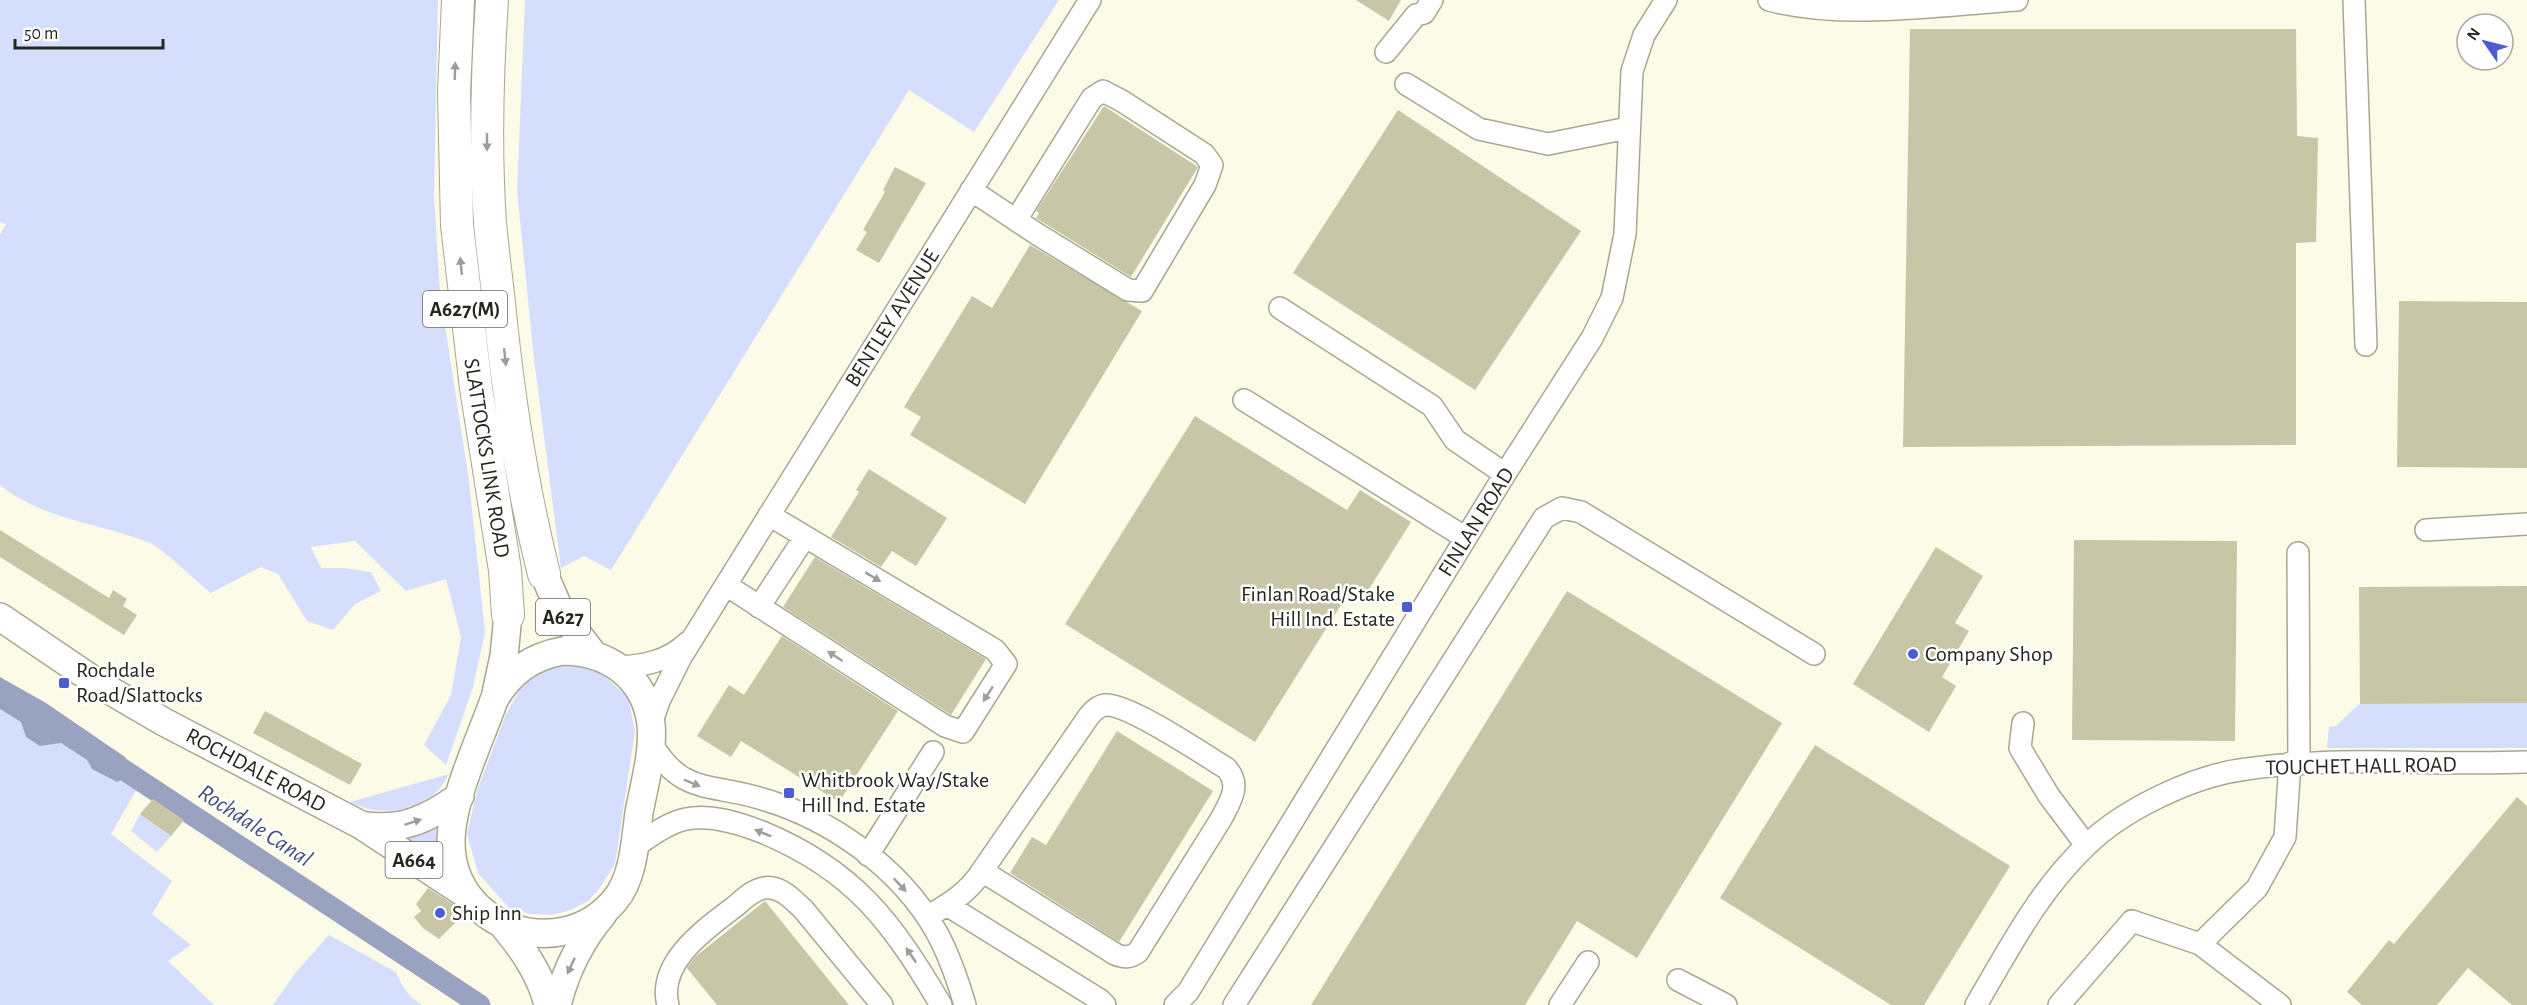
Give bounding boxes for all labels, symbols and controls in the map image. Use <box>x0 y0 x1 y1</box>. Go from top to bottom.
scale bar <box>15 12 164 50</box>
north arrow <box>2455 12 2515 72</box>
text: 50 m <box>24 25 58 43</box>
text: N <box>2464 25 2483 43</box>
one-way arrow <box>450 62 459 81</box>
one-way arrow <box>482 133 492 152</box>
street label: BENTLEY AVENUE <box>841 245 943 391</box>
one-way arrow <box>456 256 466 275</box>
road number: A627(M) <box>423 291 507 327</box>
one-way arrow <box>500 348 510 367</box>
street label: SLATTOCKS LINK ROAD <box>460 357 514 559</box>
street label: FINLAN ROAD <box>1434 464 1518 580</box>
one-way arrow <box>865 572 882 582</box>
place label: Finlan Road/Stake Hill Ind. Estate <box>1241 583 1395 630</box>
road number: A627 <box>536 599 590 635</box>
marker: Finlan Road/Stake Hill Ind. Estate <box>1400 600 1414 614</box>
place label: Company Shop <box>1925 643 2053 665</box>
marker: Company Shop <box>1906 647 1920 661</box>
one-way arrow <box>827 650 843 661</box>
place label: Rochdale Road/Slattocks <box>76 659 203 706</box>
marker: Rochdale Road/Slattocks <box>57 676 71 690</box>
one-way arrow <box>982 685 993 702</box>
street label: ROCHDALE ROAD <box>182 724 330 816</box>
street label: TOUCHET HALL ROAD <box>2265 753 2457 779</box>
place label: Whitbrook Way/Stake Hill Ind. Estate <box>801 769 989 816</box>
one-way arrow <box>683 779 701 788</box>
water label: Rochdale Canal <box>194 780 316 872</box>
marker: Whitbrook Way/Stake Hill Ind. Estate <box>782 786 796 800</box>
one-way arrow <box>404 817 422 826</box>
one-way arrow <box>754 828 772 838</box>
road number: A664 <box>386 842 442 878</box>
one-way arrow <box>893 878 907 892</box>
place label: Ship Inn <box>452 902 522 924</box>
marker: Ship Inn <box>433 906 447 920</box>
one-way arrow <box>906 947 917 963</box>
one-way arrow <box>567 957 576 974</box>

